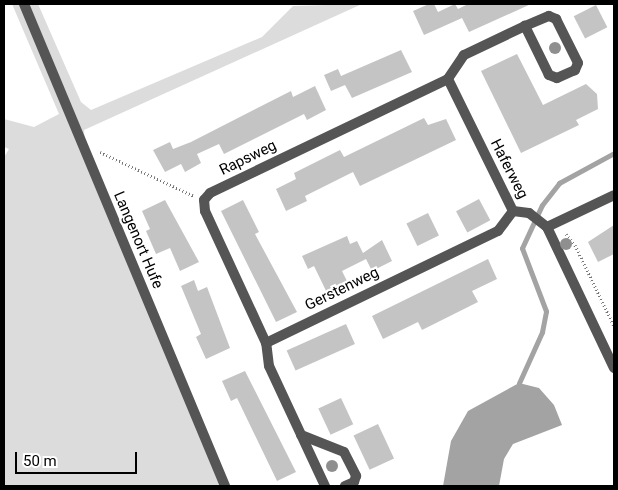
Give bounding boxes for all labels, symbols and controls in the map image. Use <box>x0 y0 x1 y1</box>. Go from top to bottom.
street label: Rapsweg <box>217 136 279 180</box>
street label: Haferweg <box>486 136 532 202</box>
street label: Langenort Hufe <box>109 189 167 291</box>
street label: Gerstenweg <box>302 263 382 315</box>
scale bar <box>18 442 140 474</box>
text: 50 m <box>23 452 57 470</box>

